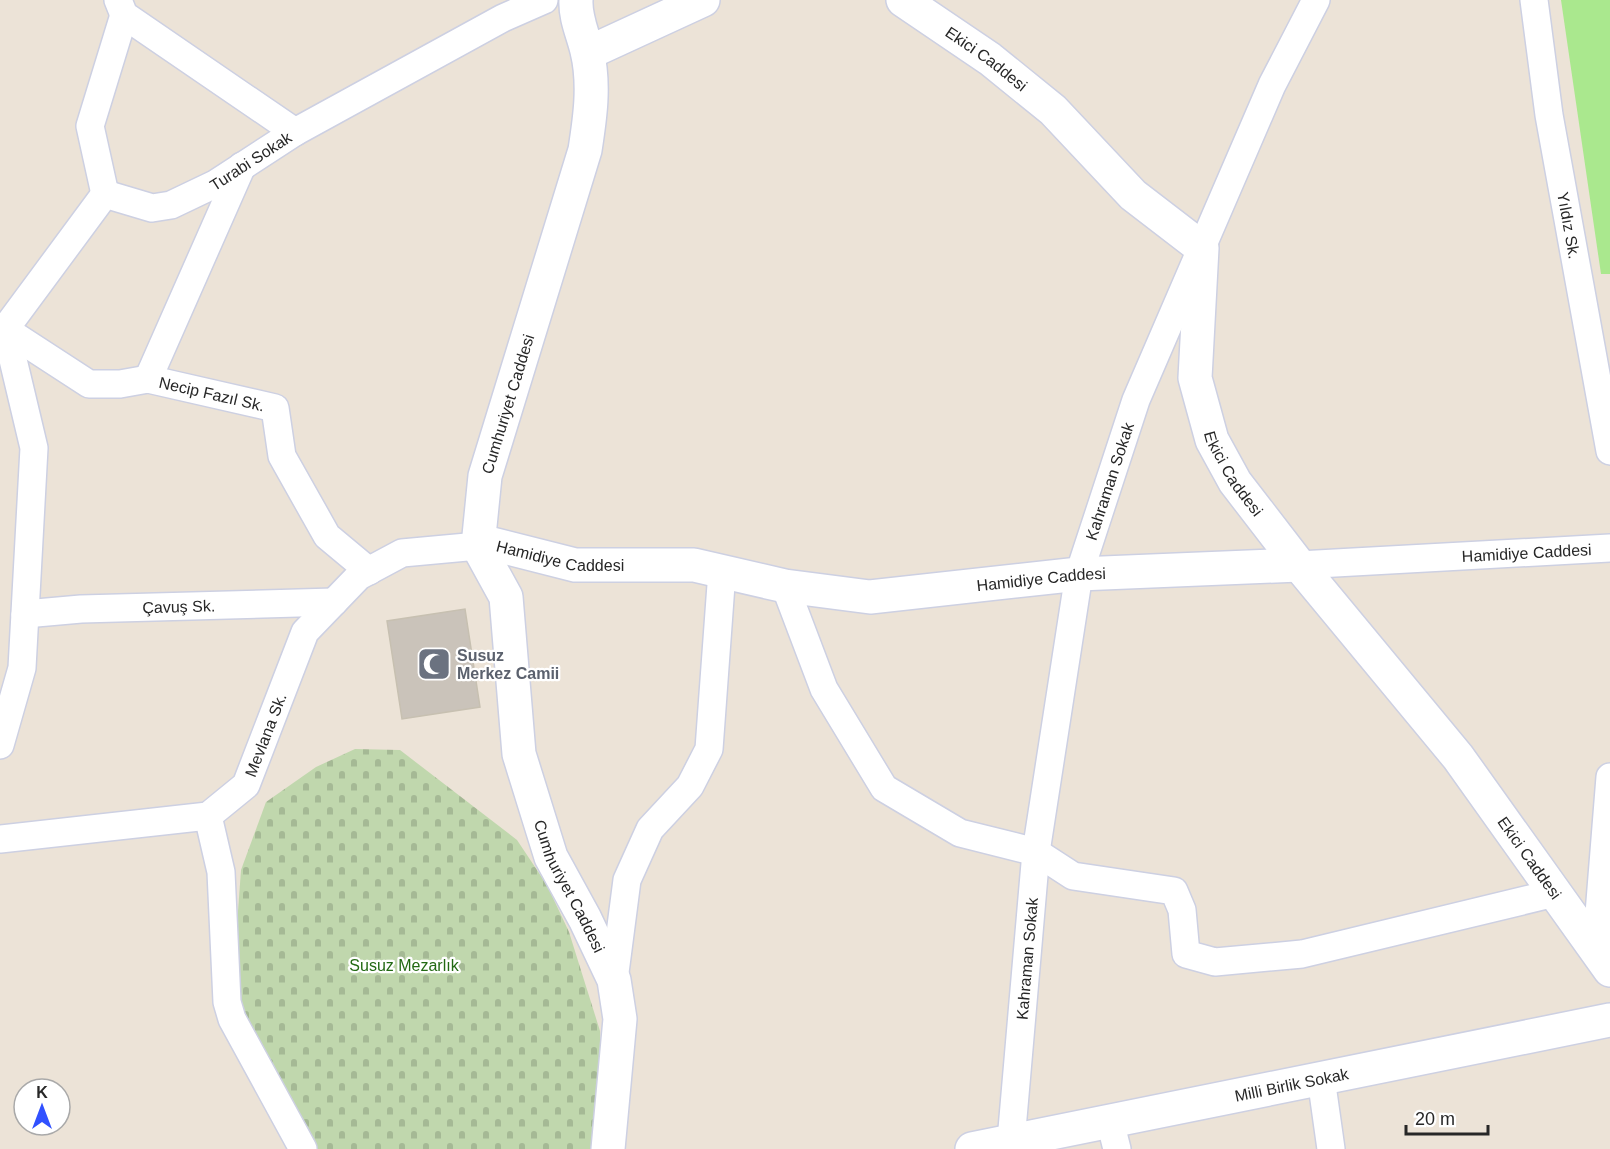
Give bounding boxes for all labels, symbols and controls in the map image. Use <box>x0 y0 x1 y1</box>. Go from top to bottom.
street label: Ekici Caddesi <box>943 23 1031 94</box>
street label: Turabi Sokak <box>207 128 295 194</box>
street label: Yıldız Sk. <box>1555 190 1583 260</box>
street label: Cumhuriyet Caddesi <box>479 332 537 476</box>
street label: Necip Fazıl Sk. <box>158 373 266 414</box>
street label: Kahraman Sokak <box>1082 419 1137 542</box>
street label: Ekici Caddesi <box>1201 429 1266 519</box>
street label: Hamidiye Caddesi <box>495 537 624 574</box>
street label: Hamidiye Caddesi <box>1461 541 1592 565</box>
street label: Hamidiye Caddesi <box>976 564 1106 594</box>
street label: Çavuş Sk. <box>142 597 215 616</box>
mosque icon: Susuz Merkez Camii <box>416 646 452 682</box>
place label: Susuz Merkez Camii <box>457 647 559 682</box>
street label: Mevlana Sk. <box>242 691 289 779</box>
street label: Ekici Caddesi <box>1495 813 1565 902</box>
street label: Cumhuriyet Caddesi <box>531 818 608 955</box>
street label: Kahraman Sokak <box>1013 896 1041 1021</box>
park label: Susuz Mezarlık <box>349 957 460 974</box>
street label: Milli Birlik Sokak <box>1233 1064 1351 1104</box>
north arrow <box>12 1077 72 1137</box>
text: K <box>36 1084 48 1101</box>
scale bar <box>1406 1098 1488 1136</box>
text: 20 m <box>1415 1109 1455 1129</box>

